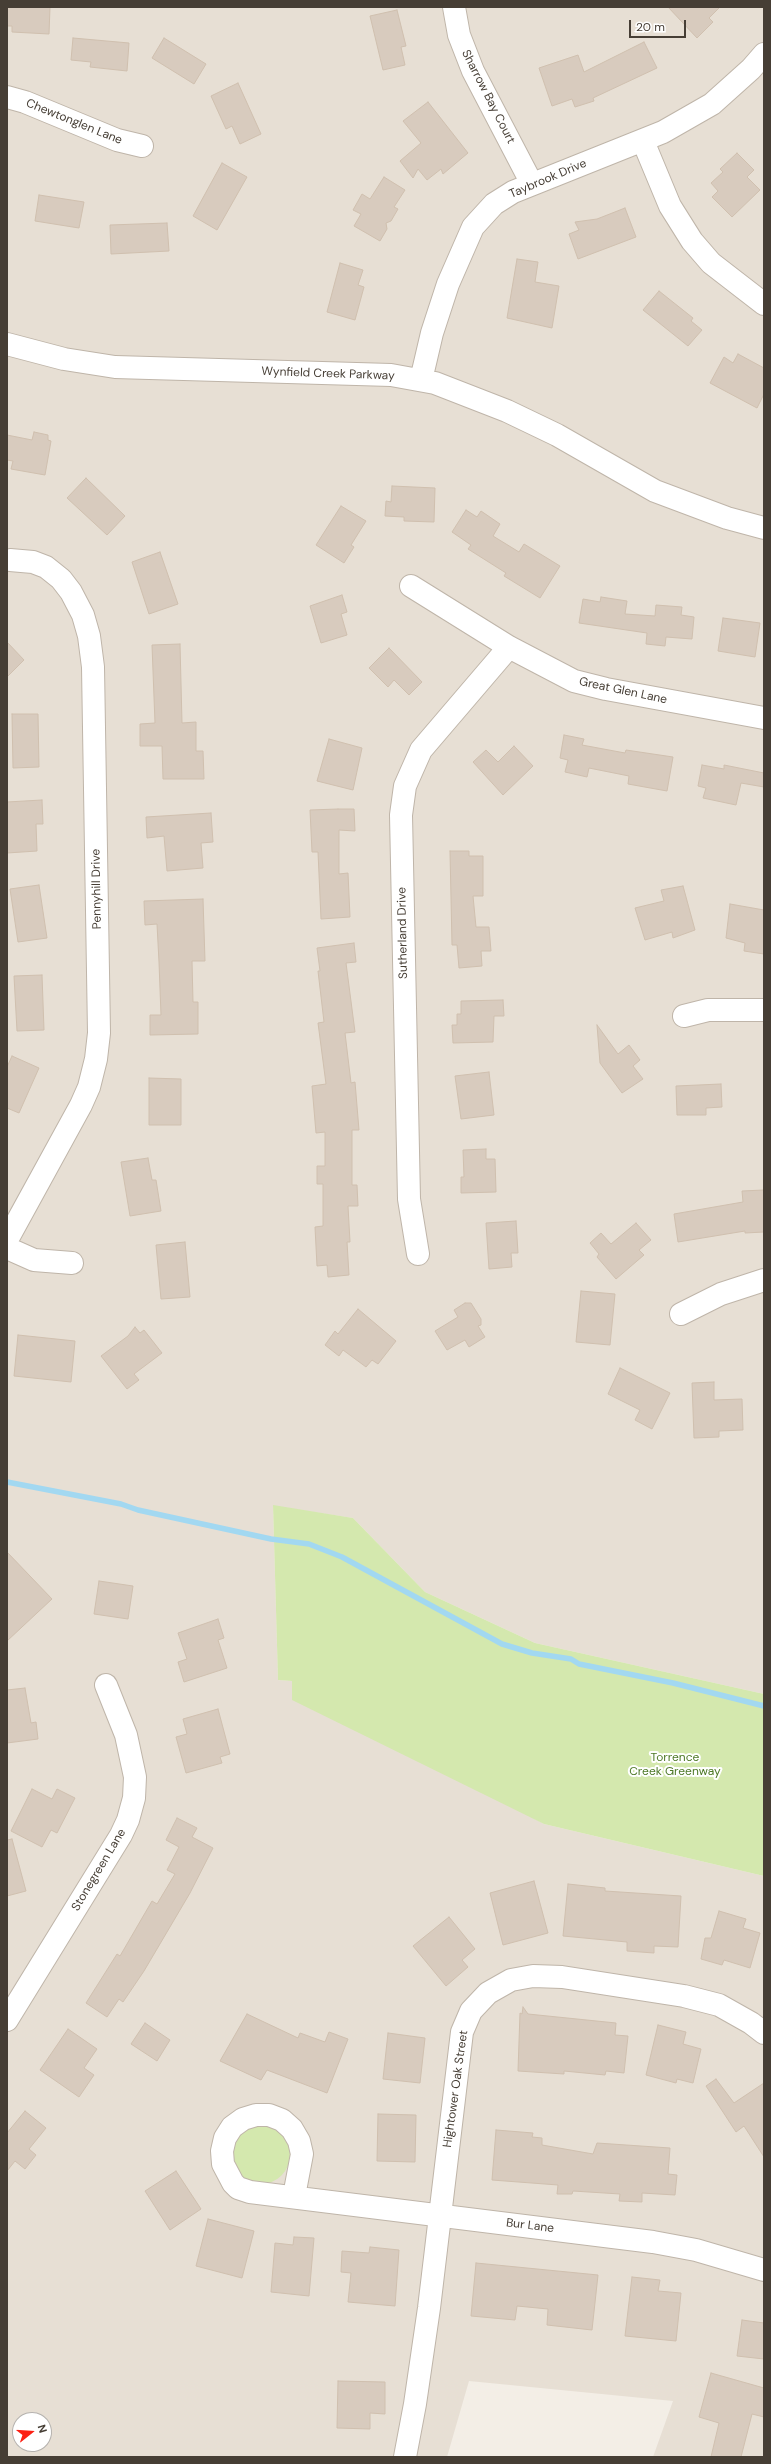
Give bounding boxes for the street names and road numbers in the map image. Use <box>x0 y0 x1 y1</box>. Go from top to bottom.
street label: Sharrow Bay Court <box>458 48 518 146</box>
street label: Chewtonglen Lane <box>24 96 124 148</box>
street label: Taybrook Drive <box>507 156 589 202</box>
street label: Wynfield Creek Parkway <box>261 364 395 384</box>
street label: Great Glen Lane <box>578 675 668 707</box>
street label: Pennyhill Drive <box>89 849 105 929</box>
street label: Sutherland Drive <box>395 887 411 979</box>
street label: Stonegreen Lane <box>69 1826 129 1914</box>
street label: Hightower Oak Street <box>441 2029 471 2149</box>
street label: Bur Lane <box>505 2216 555 2236</box>

